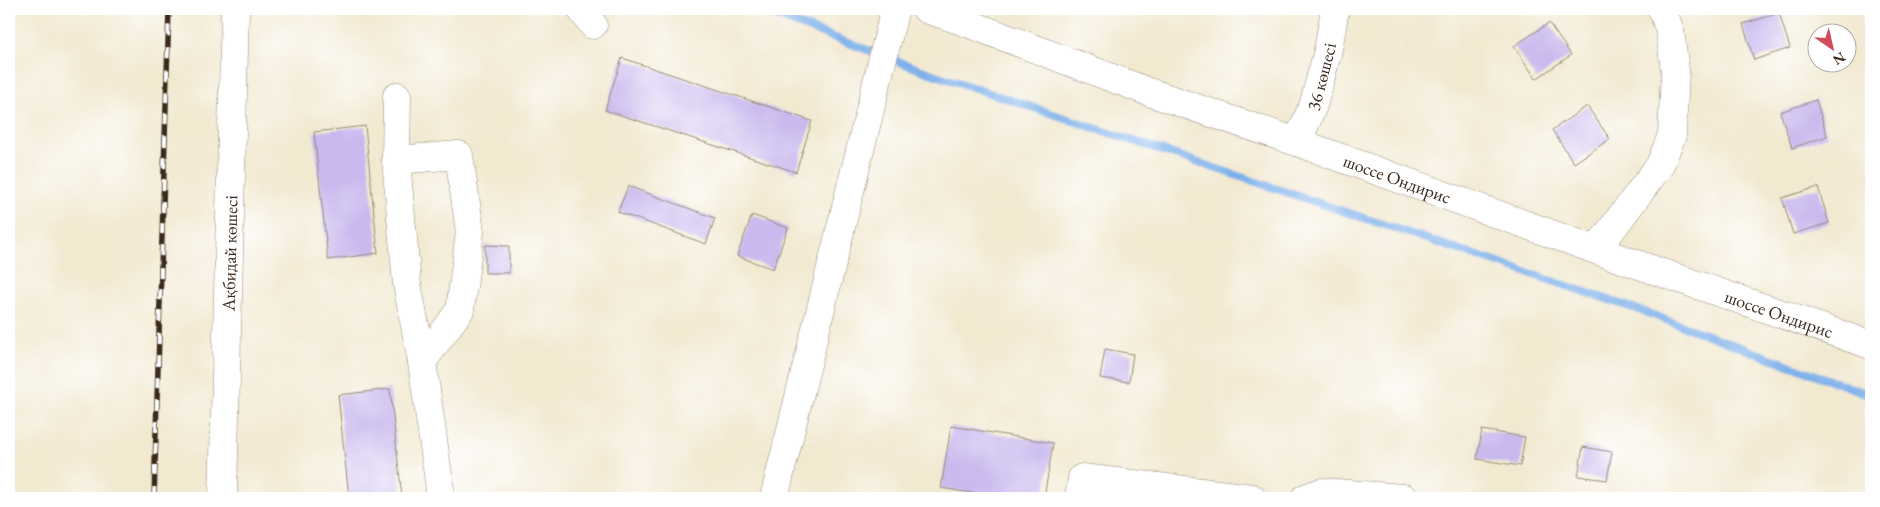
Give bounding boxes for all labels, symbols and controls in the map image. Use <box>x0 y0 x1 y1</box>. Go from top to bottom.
north arrow <box>1808 22 1858 72</box>
street label: 36 көшесі <box>1301 40 1341 113</box>
text: N <box>1829 48 1849 70</box>
street label: шоссе Ондирис <box>1340 148 1455 208</box>
street label: Ақбидай көшесі <box>216 194 242 312</box>
street label: шоссе Ондирис <box>1722 284 1836 343</box>

